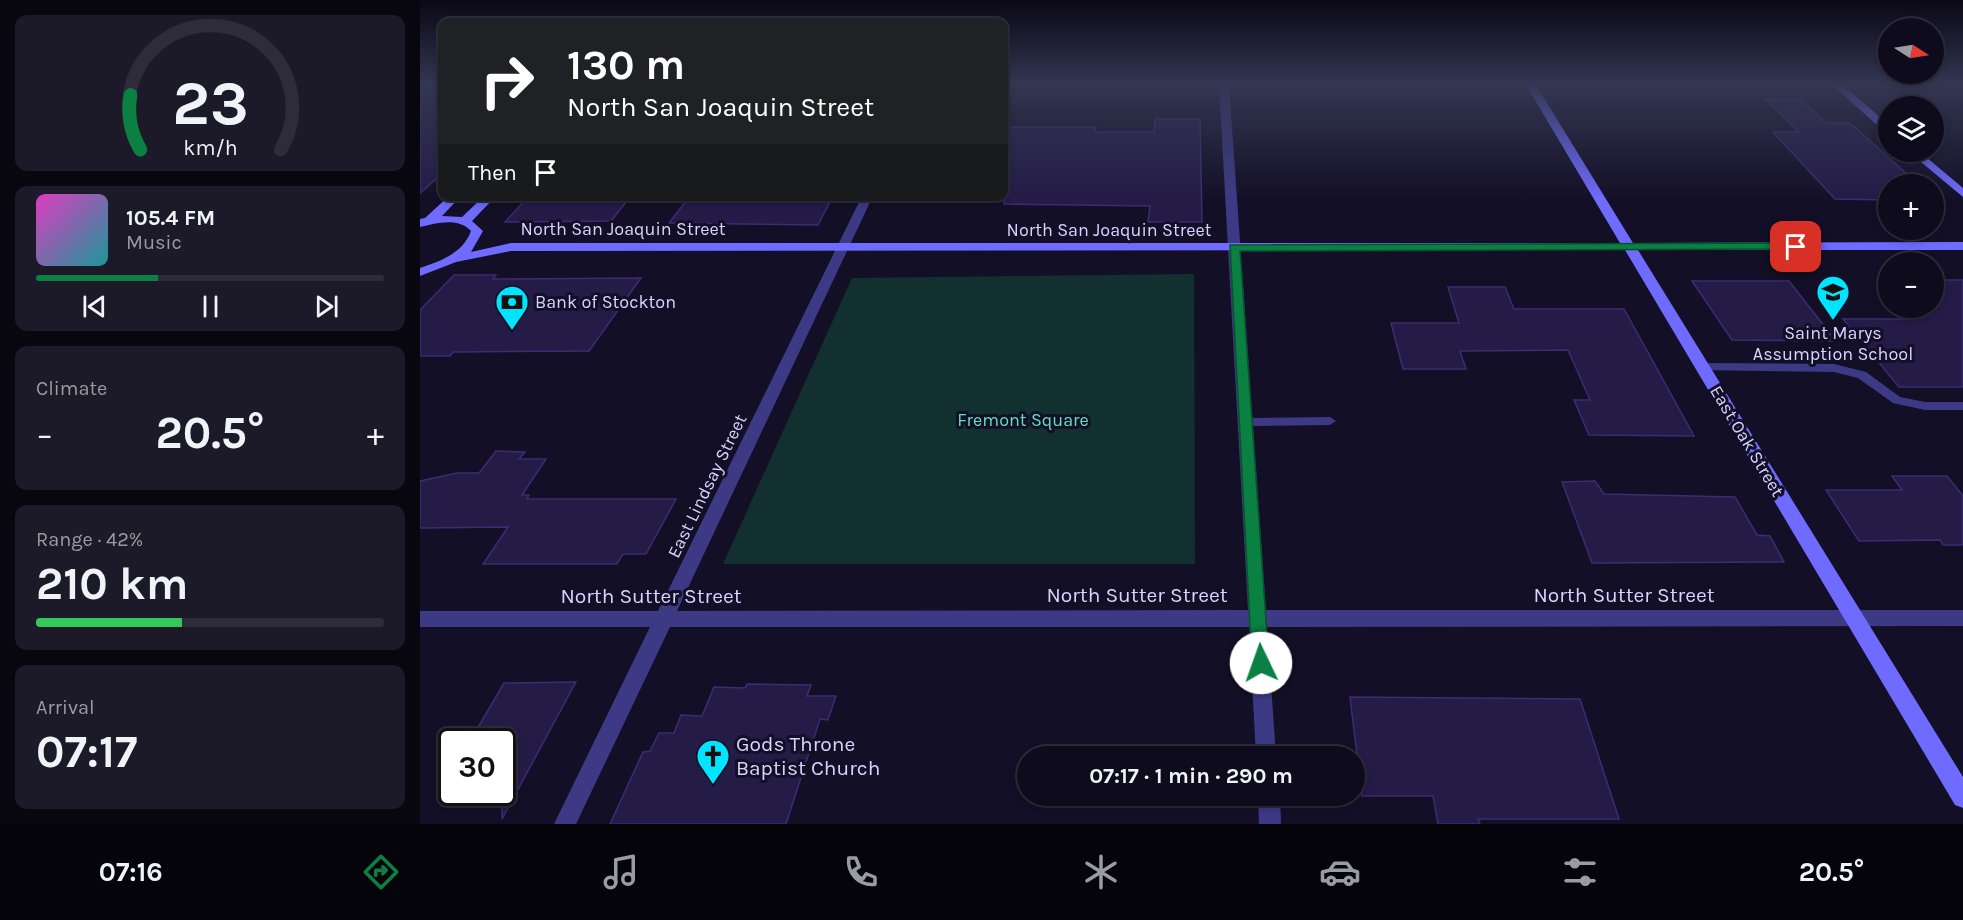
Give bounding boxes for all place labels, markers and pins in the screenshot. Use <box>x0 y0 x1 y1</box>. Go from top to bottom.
pin <box>1770 221 1821 272</box>
school or university icon: Saint Marys Assumption School <box>1815 274 1851 321</box>
bank icon: Bank of Stockton <box>494 284 530 331</box>
place label: Bank of Stockton <box>535 291 676 313</box>
place label: Saint Marys Assumption School <box>1753 322 1913 365</box>
place label: Gods Throne Baptist Church <box>736 732 880 780</box>
church icon: Gods Throne Baptist Church <box>695 738 731 785</box>

